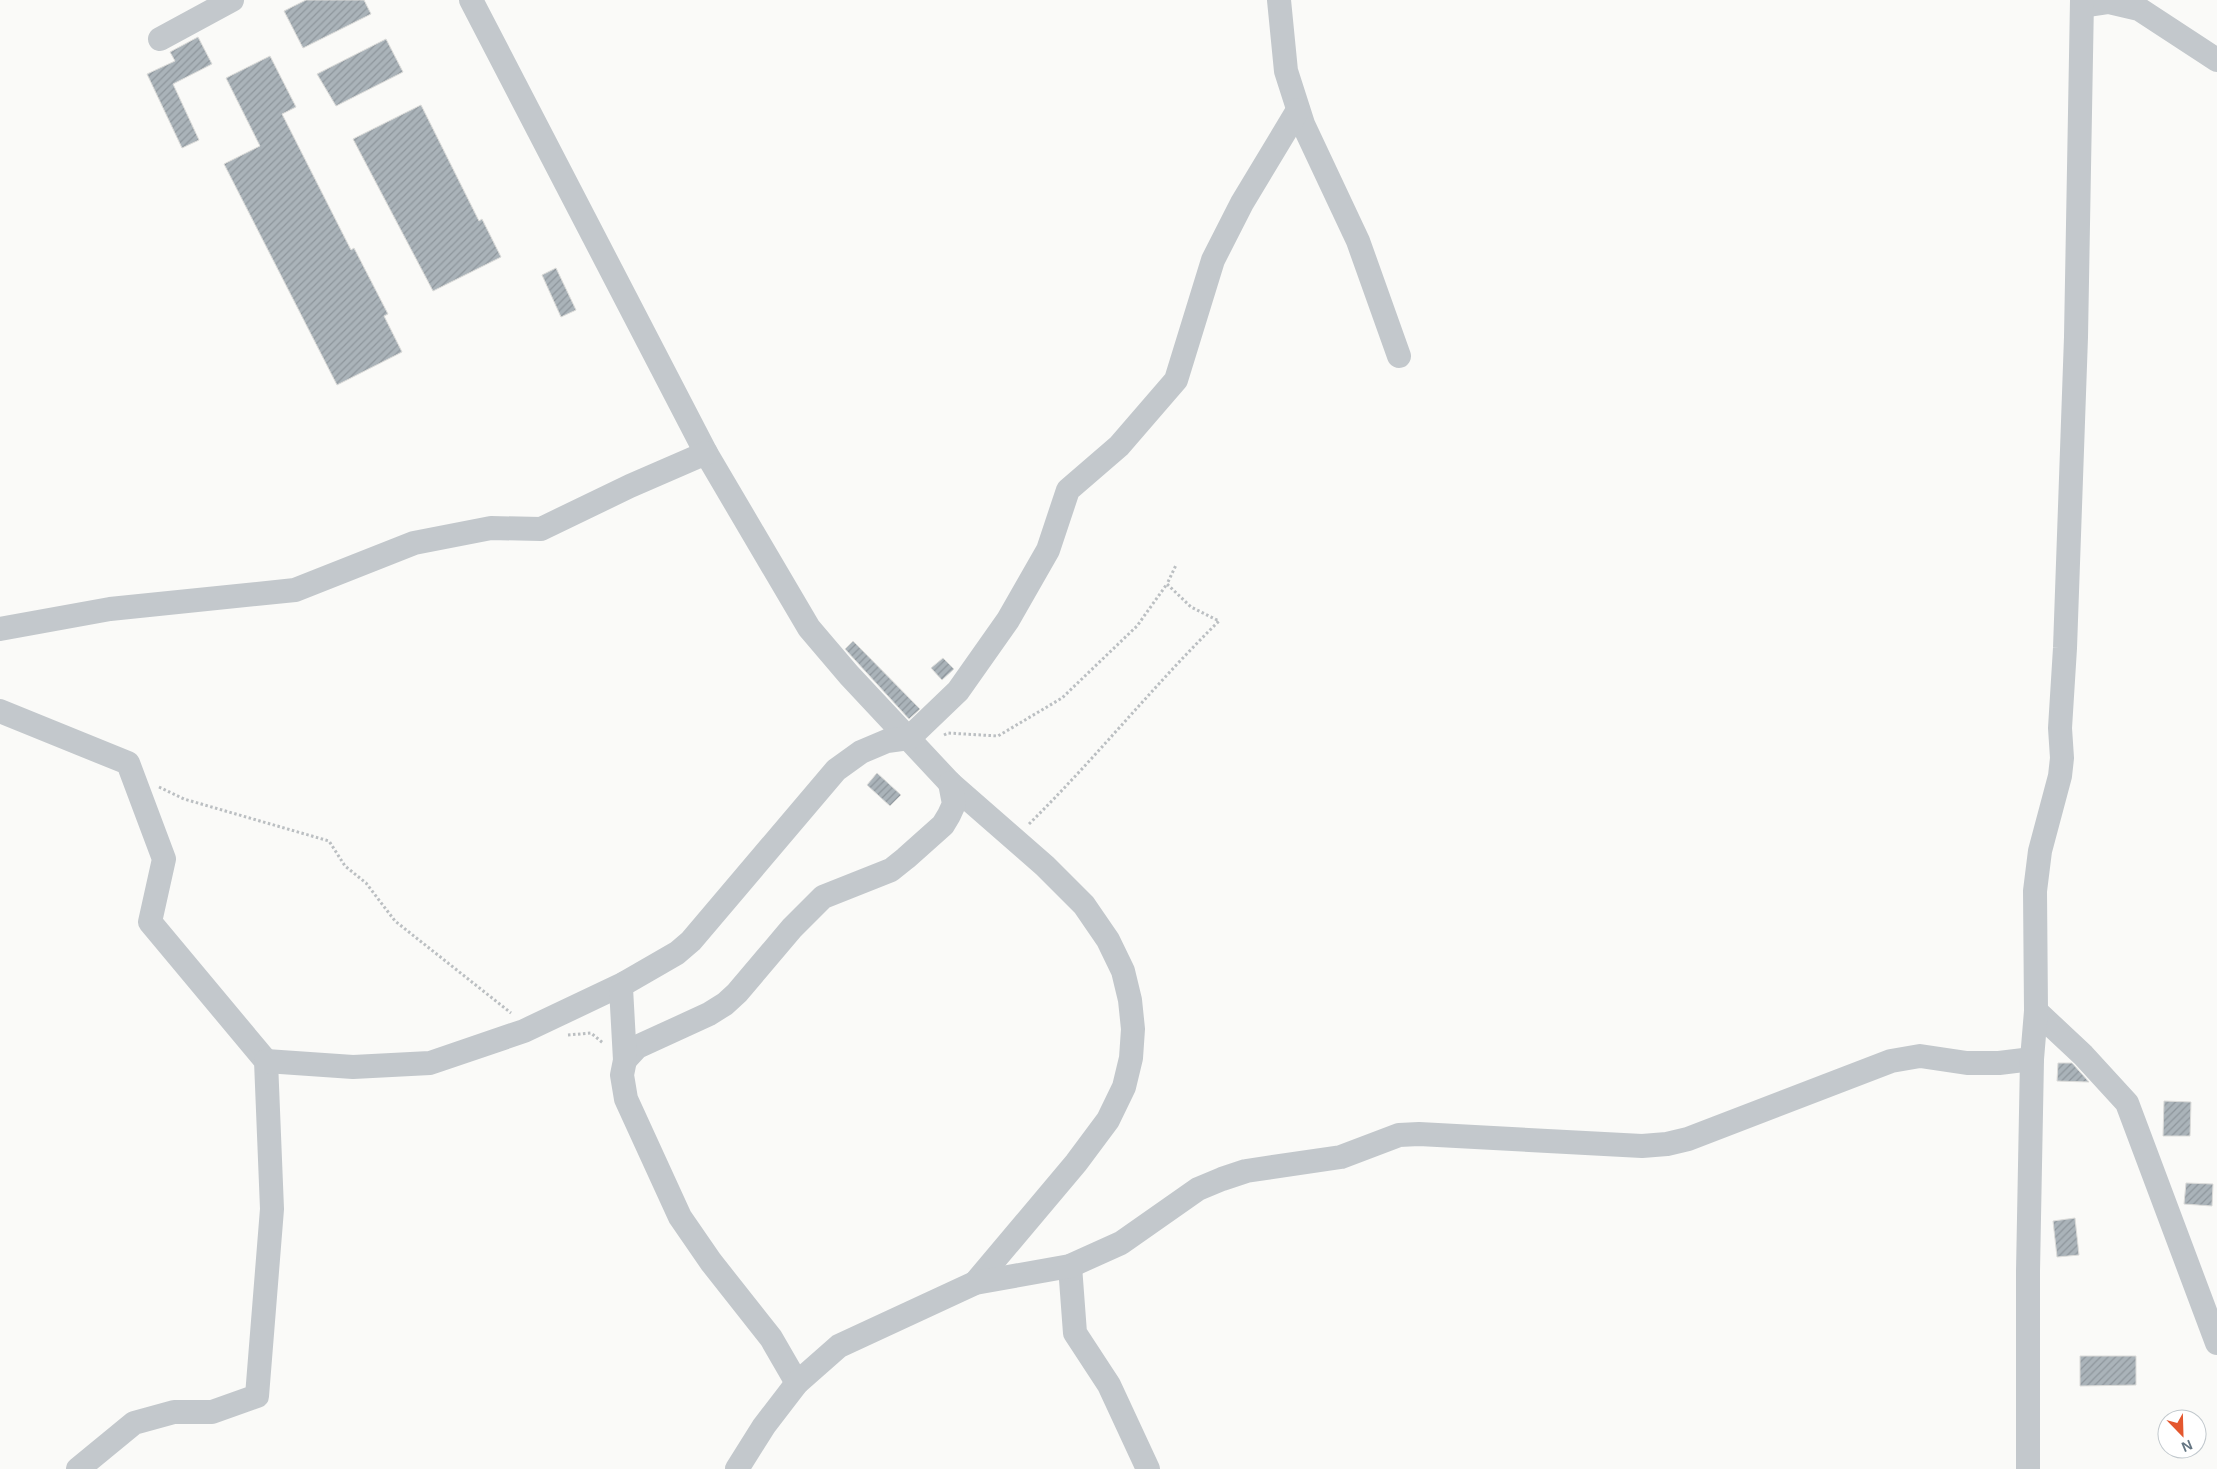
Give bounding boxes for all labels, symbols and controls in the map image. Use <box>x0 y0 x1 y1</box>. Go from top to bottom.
north arrow <box>2157 1409 2207 1459</box>
text: N <box>2179 1437 2195 1455</box>

